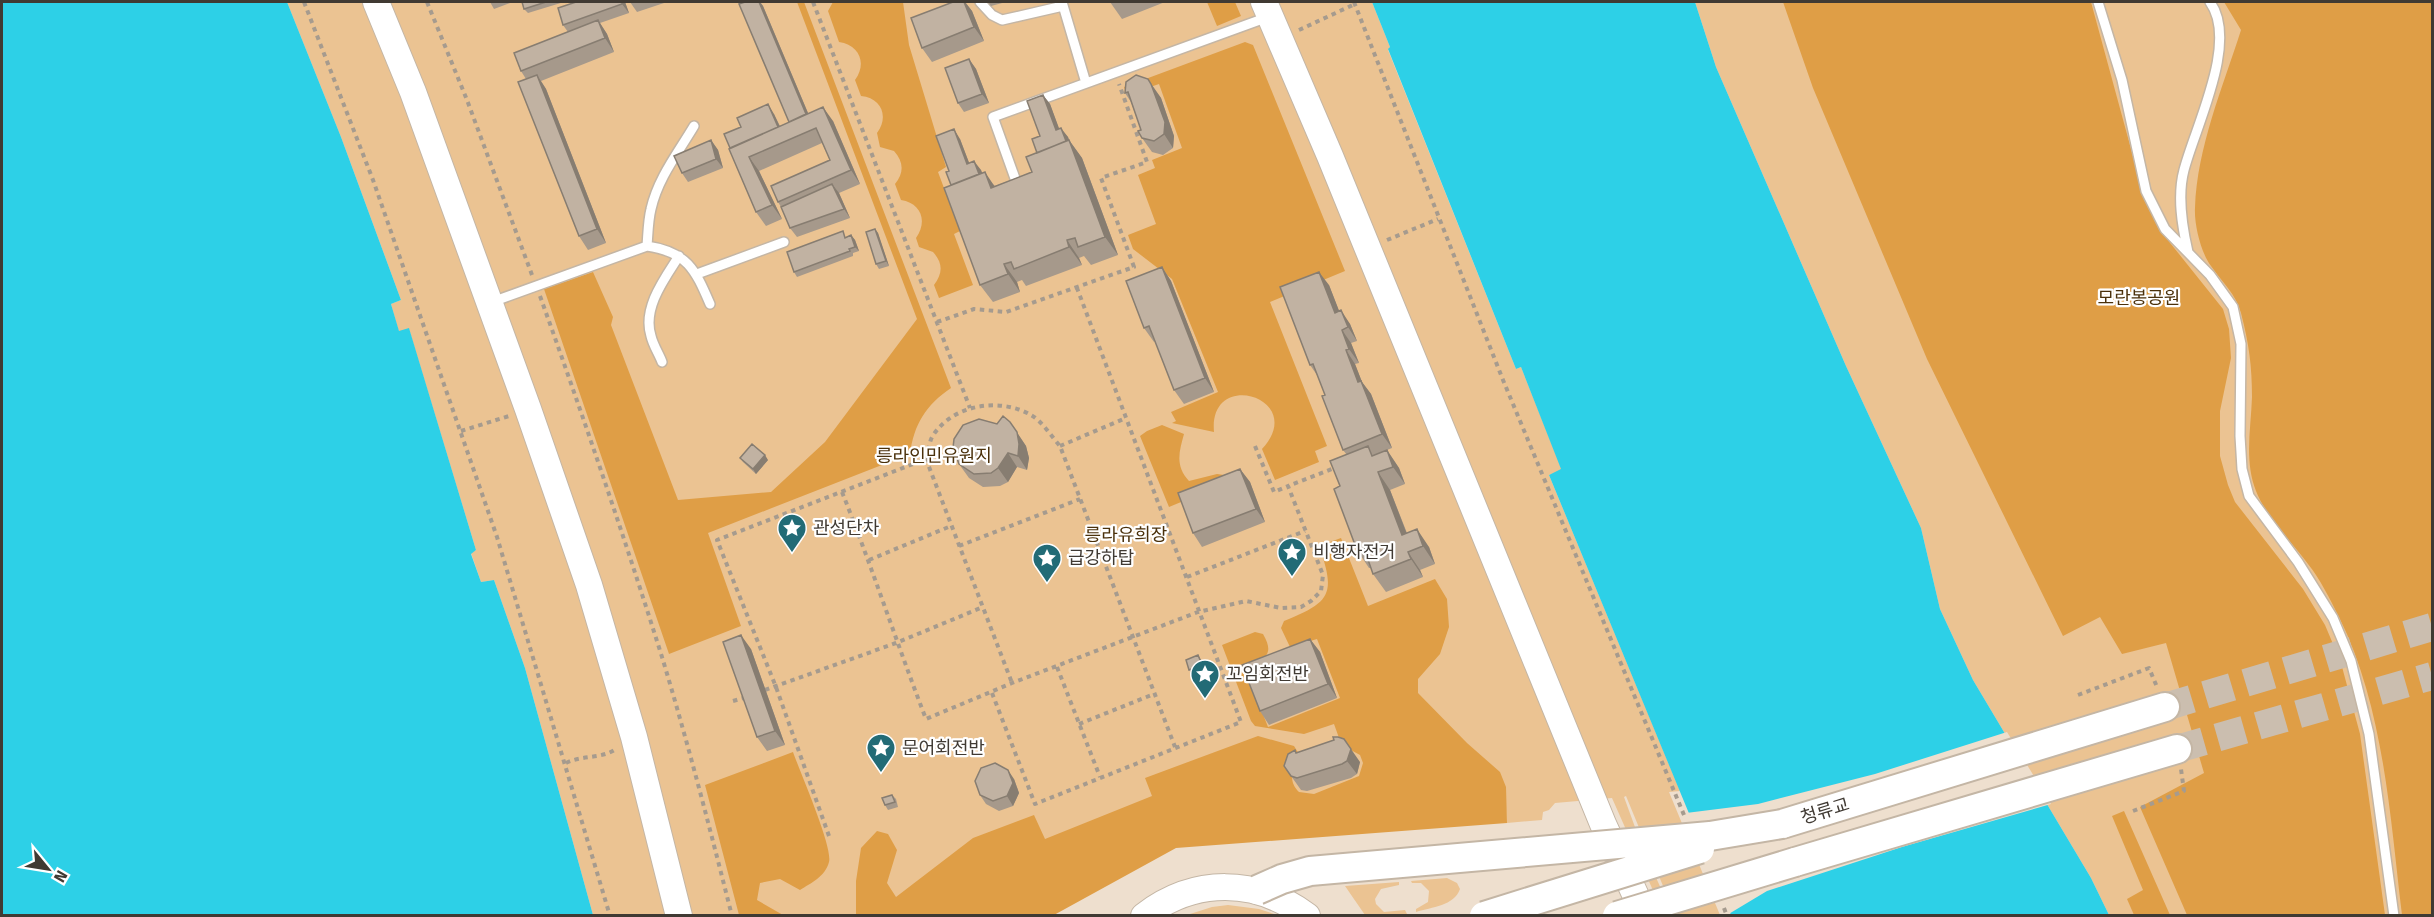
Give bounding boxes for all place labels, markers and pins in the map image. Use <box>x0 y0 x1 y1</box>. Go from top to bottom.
place icon: 관성단차 <box>776 512 808 554</box>
place label: 관성단차 <box>813 517 880 539</box>
place icon: 비행자전거 <box>1276 536 1308 578</box>
place label: 비행자전거 <box>1313 541 1396 563</box>
place icon: 급강하탑 <box>1031 542 1063 584</box>
place label: 급강하탑 <box>1068 547 1134 569</box>
place icon: 꼬임회전반 <box>1189 658 1221 700</box>
place label: 꼬임회전반 <box>1226 663 1309 685</box>
place icon: 문어회전반 <box>865 732 897 774</box>
place label: 문어회전반 <box>902 737 985 759</box>

